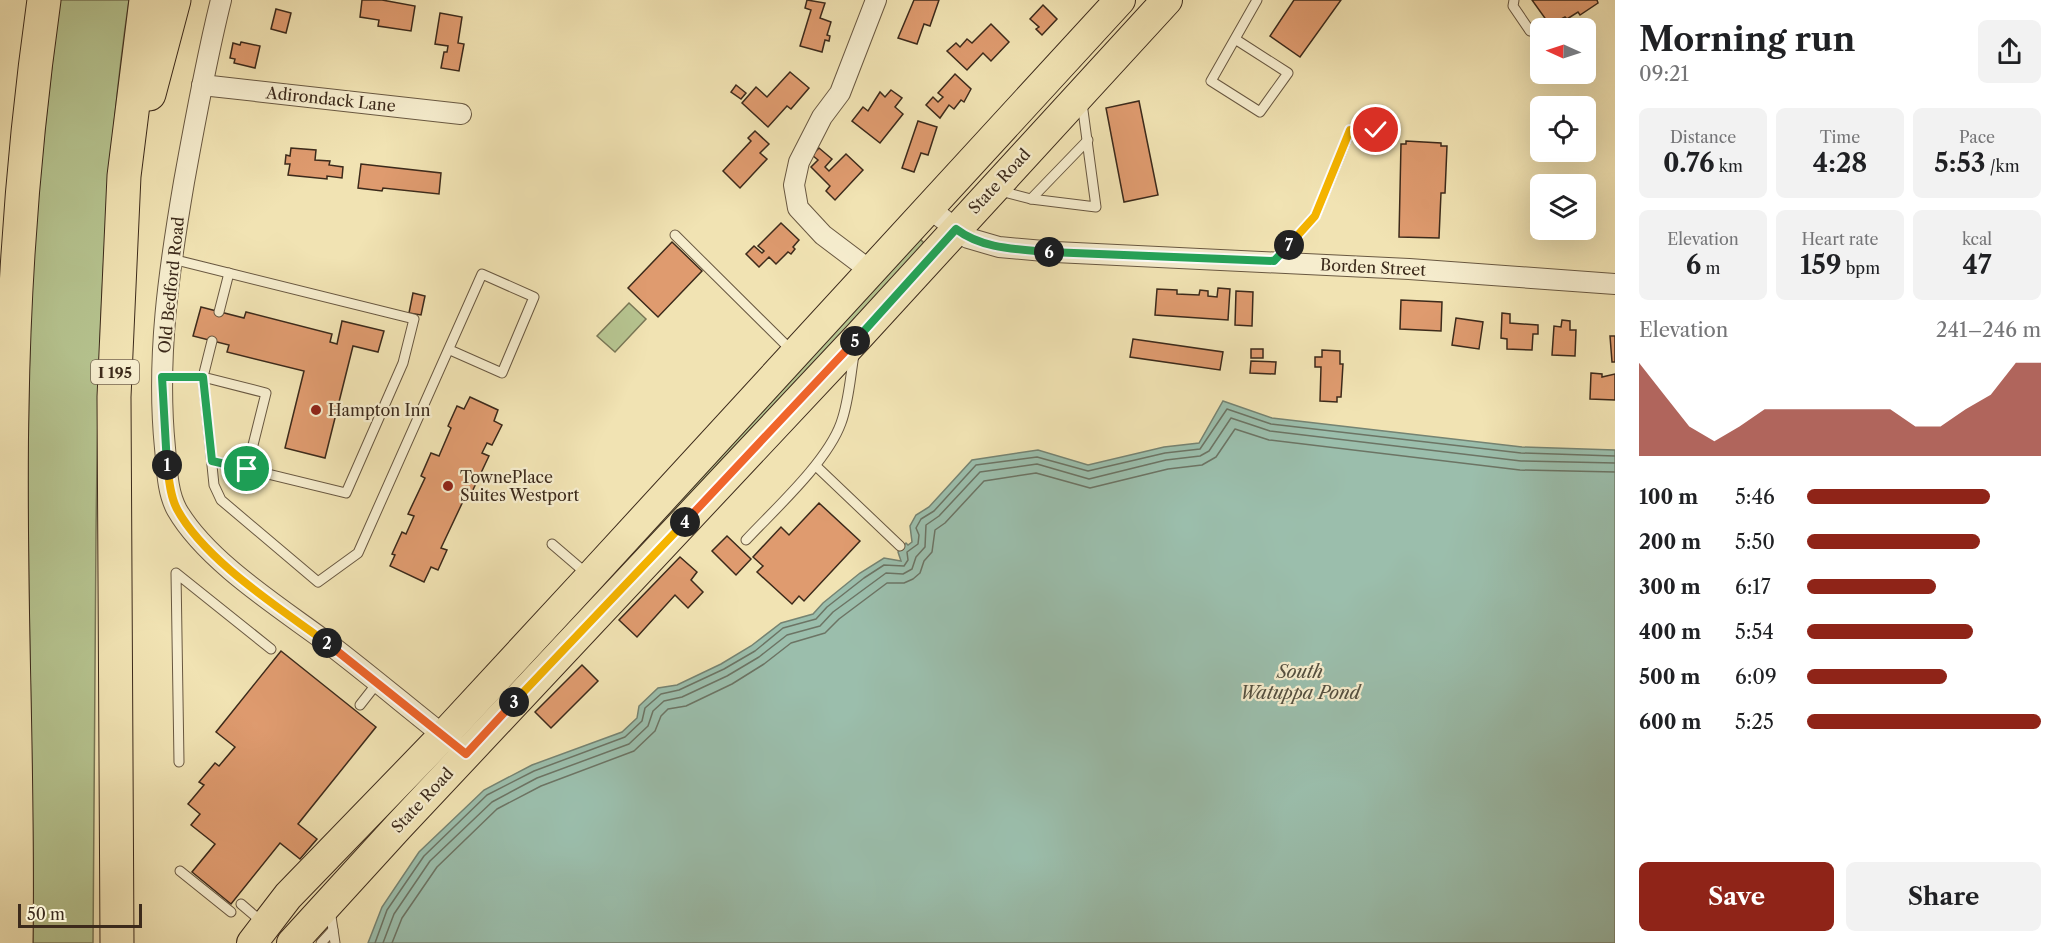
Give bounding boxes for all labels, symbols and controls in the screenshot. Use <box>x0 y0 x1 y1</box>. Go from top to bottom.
north arrow <box>1530 18 1596 84</box>
map controls <box>1530 18 1596 240</box>
text: Morning run <box>1639 19 1855 60</box>
button: share <box>1978 20 2041 83</box>
text: 09:21 <box>1639 62 1689 86</box>
street label: Adirondack Lane <box>264 82 397 116</box>
button: locate <box>1530 96 1596 162</box>
pin <box>1350 104 1401 155</box>
icon: check <box>1359 113 1392 146</box>
text: Distance <box>1670 127 1736 147</box>
text: Time <box>1820 127 1860 147</box>
text: Pace <box>1959 127 1995 147</box>
street label: State Road <box>964 144 1034 218</box>
text: 0.76 <box>1663 147 1715 179</box>
text: 4:28 <box>1813 147 1867 179</box>
text: 5:53 <box>1934 147 1985 179</box>
text: km <box>1715 156 1743 176</box>
text: /km <box>1985 156 2020 176</box>
button: layers <box>1530 174 1596 240</box>
street label: Old Bedford Road <box>154 215 188 354</box>
text: Elevation <box>1667 229 1739 249</box>
text: Heart rate <box>1801 229 1879 249</box>
text: kcal <box>1962 229 1992 249</box>
pin: 7 <box>1274 230 1304 260</box>
text: 7 <box>1285 235 1293 255</box>
pin: 6 <box>1034 237 1064 267</box>
text: 6 <box>1044 242 1054 262</box>
text: 6 <box>1686 249 1701 281</box>
text: 159 <box>1800 249 1841 281</box>
text: 47 <box>1963 249 1991 281</box>
street label: Borden Street <box>1320 254 1427 280</box>
text: m <box>1701 258 1720 278</box>
text: bpm <box>1841 258 1880 278</box>
text: Elevation <box>1639 318 1728 342</box>
text: 241–246 m <box>1936 318 2041 342</box>
pin: 5 <box>840 326 870 356</box>
text: 5 <box>851 331 859 351</box>
road number: I 195 <box>91 360 139 384</box>
place label: Hampton Inn <box>328 400 431 420</box>
marker: Hampton Inn <box>309 403 323 417</box>
pin <box>221 443 272 494</box>
pin: 1 <box>152 450 182 480</box>
icon: arrive <box>230 452 263 485</box>
text: 1 <box>163 455 171 475</box>
place label: TownePlace Suites Westport <box>460 467 580 505</box>
marker: TownePlace Suites Westport <box>441 479 455 493</box>
text: 100 m <box>1639 485 1698 509</box>
text: 5:46 <box>1735 485 1775 509</box>
pin: 4 <box>670 507 700 537</box>
text: 4 <box>680 512 690 532</box>
text: 200 m <box>1639 530 1701 554</box>
text: 5:50 <box>1735 530 1775 554</box>
text: 300 m <box>1639 575 1701 599</box>
text: 6:17 <box>1735 575 1771 599</box>
text: 400 m <box>1639 620 1701 644</box>
text: 5:54 <box>1735 620 1774 644</box>
pin: 2 <box>312 628 342 658</box>
text: 2 <box>322 633 332 653</box>
water label: South Watuppa Pond <box>1240 661 1363 704</box>
text: 500 m <box>1639 665 1700 689</box>
text: 6:09 <box>1735 665 1777 689</box>
pin: 3 <box>499 687 529 717</box>
text: 3 <box>509 692 519 712</box>
text: 600 m <box>1639 710 1701 734</box>
text: 5:25 <box>1735 710 1774 734</box>
street label: State Road <box>387 763 457 837</box>
button: Save <box>1639 862 1834 931</box>
button: Share <box>1846 862 2041 931</box>
scale bar <box>18 901 142 928</box>
text: 50 m <box>27 904 65 924</box>

